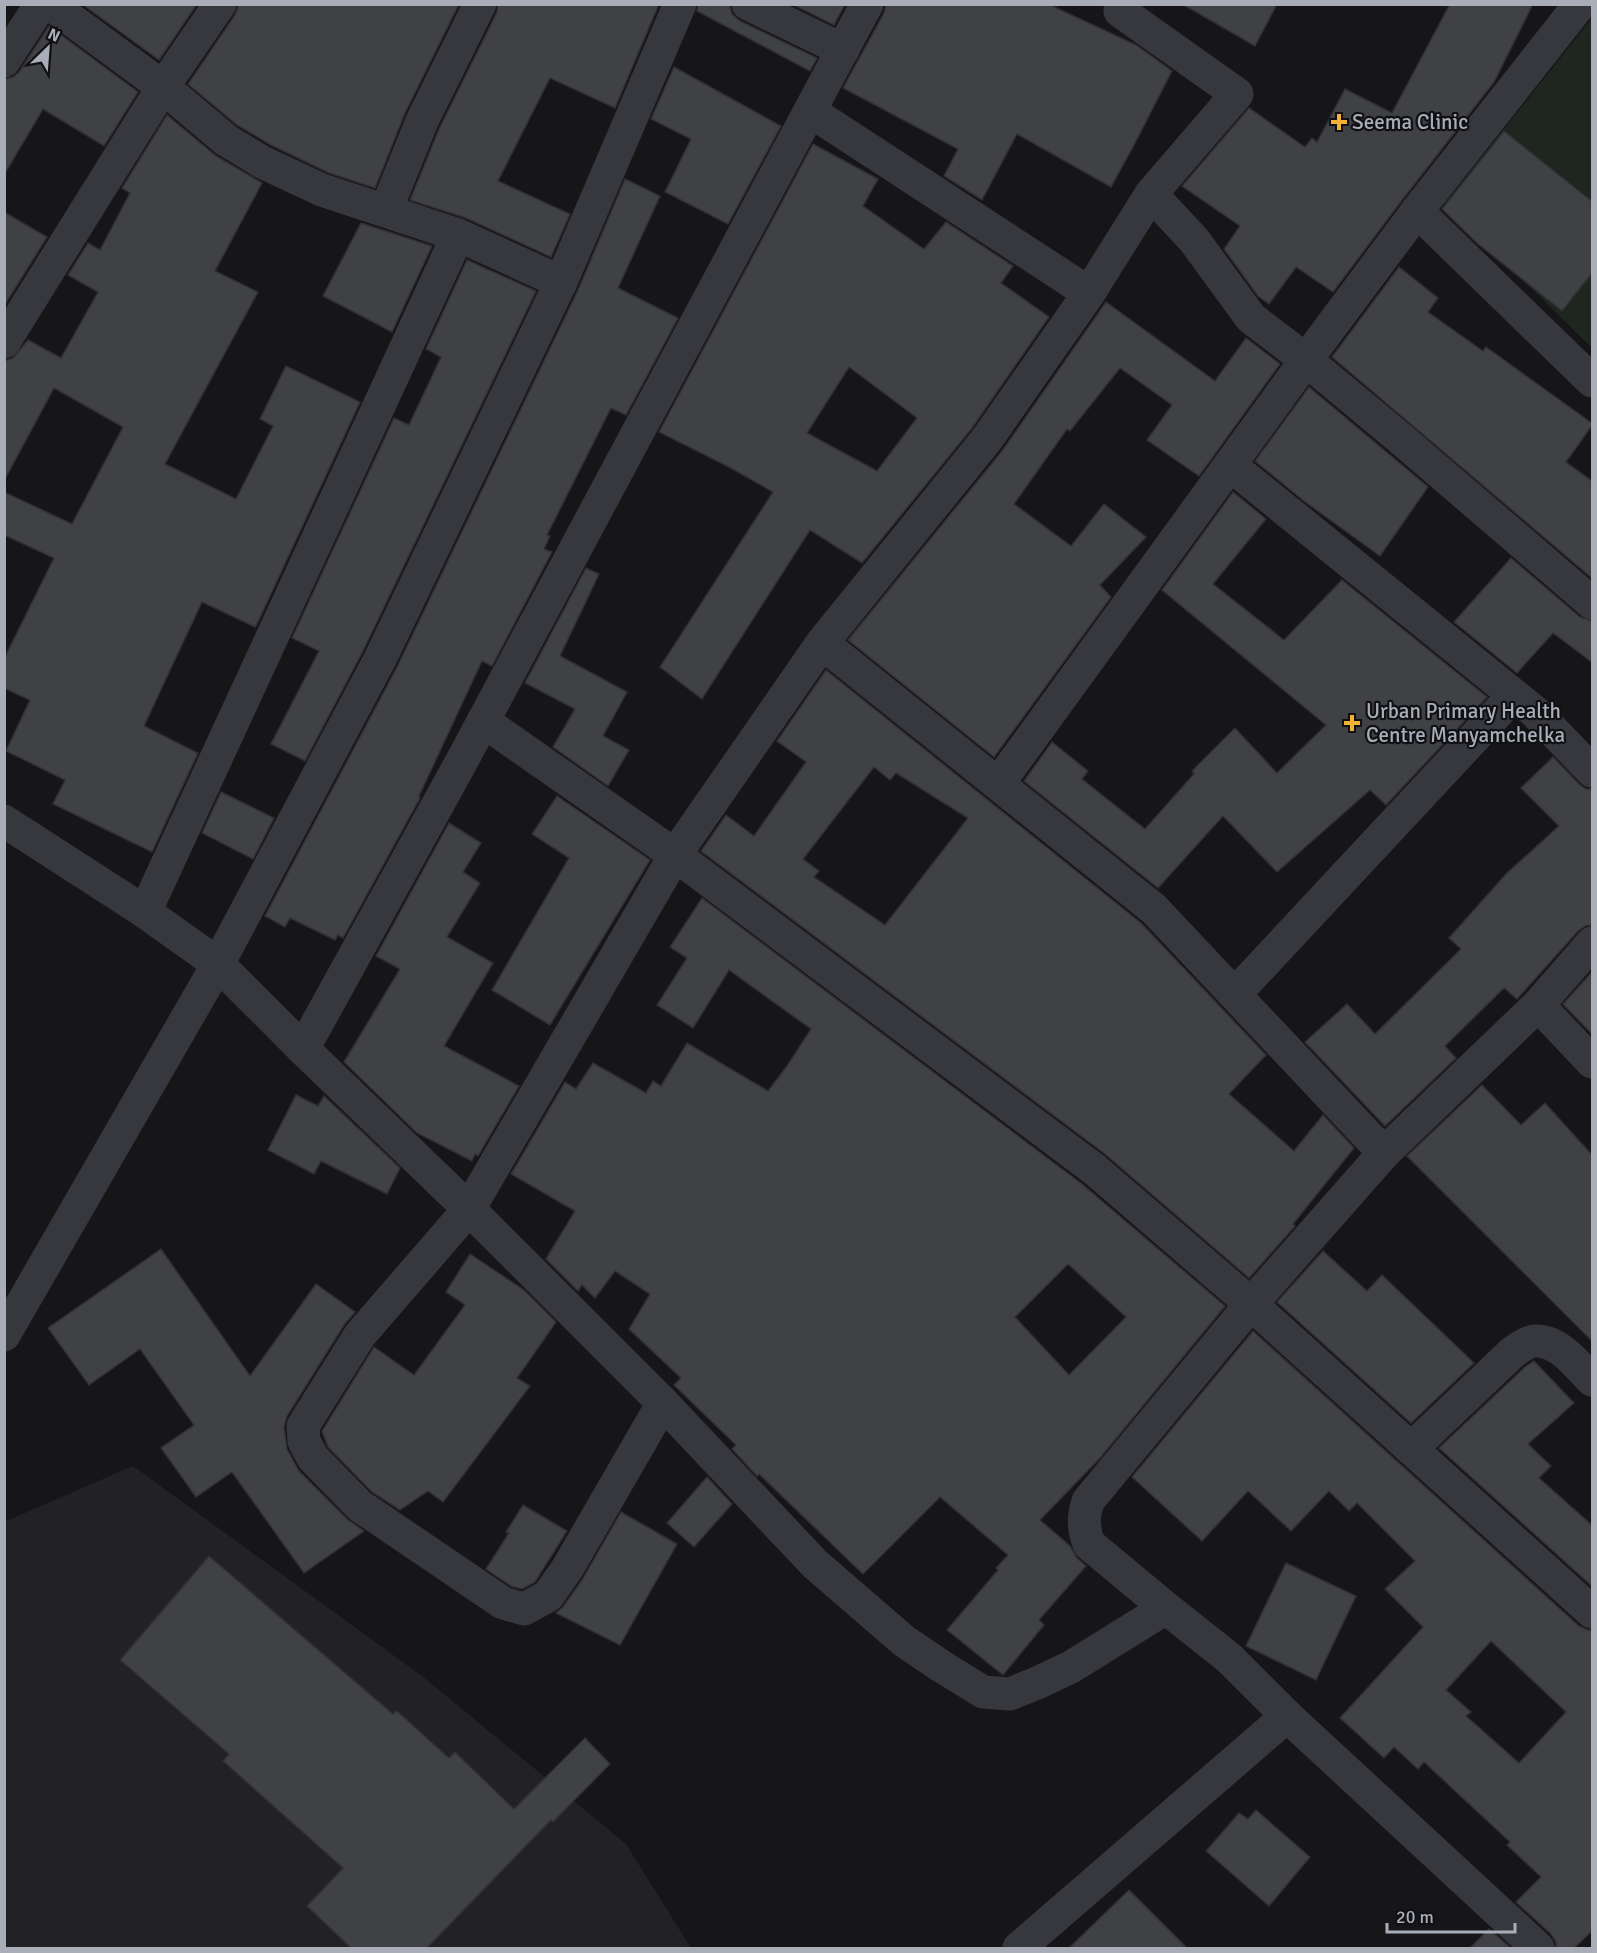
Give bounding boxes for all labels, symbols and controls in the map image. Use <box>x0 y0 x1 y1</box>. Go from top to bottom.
north arrow <box>18 18 78 78</box>
text: N <box>45 24 63 47</box>
place label: Seema Clinic <box>1352 109 1468 135</box>
marker: Seema Clinic <box>1330 113 1348 131</box>
place label: Urban Primary Health Centre Manyamchelka <box>1366 698 1565 748</box>
marker: Urban Primary Health Centre Manyamchelka <box>1343 714 1361 732</box>
scale bar <box>1387 1896 1514 1934</box>
text: 20 m <box>1396 1906 1434 1928</box>

